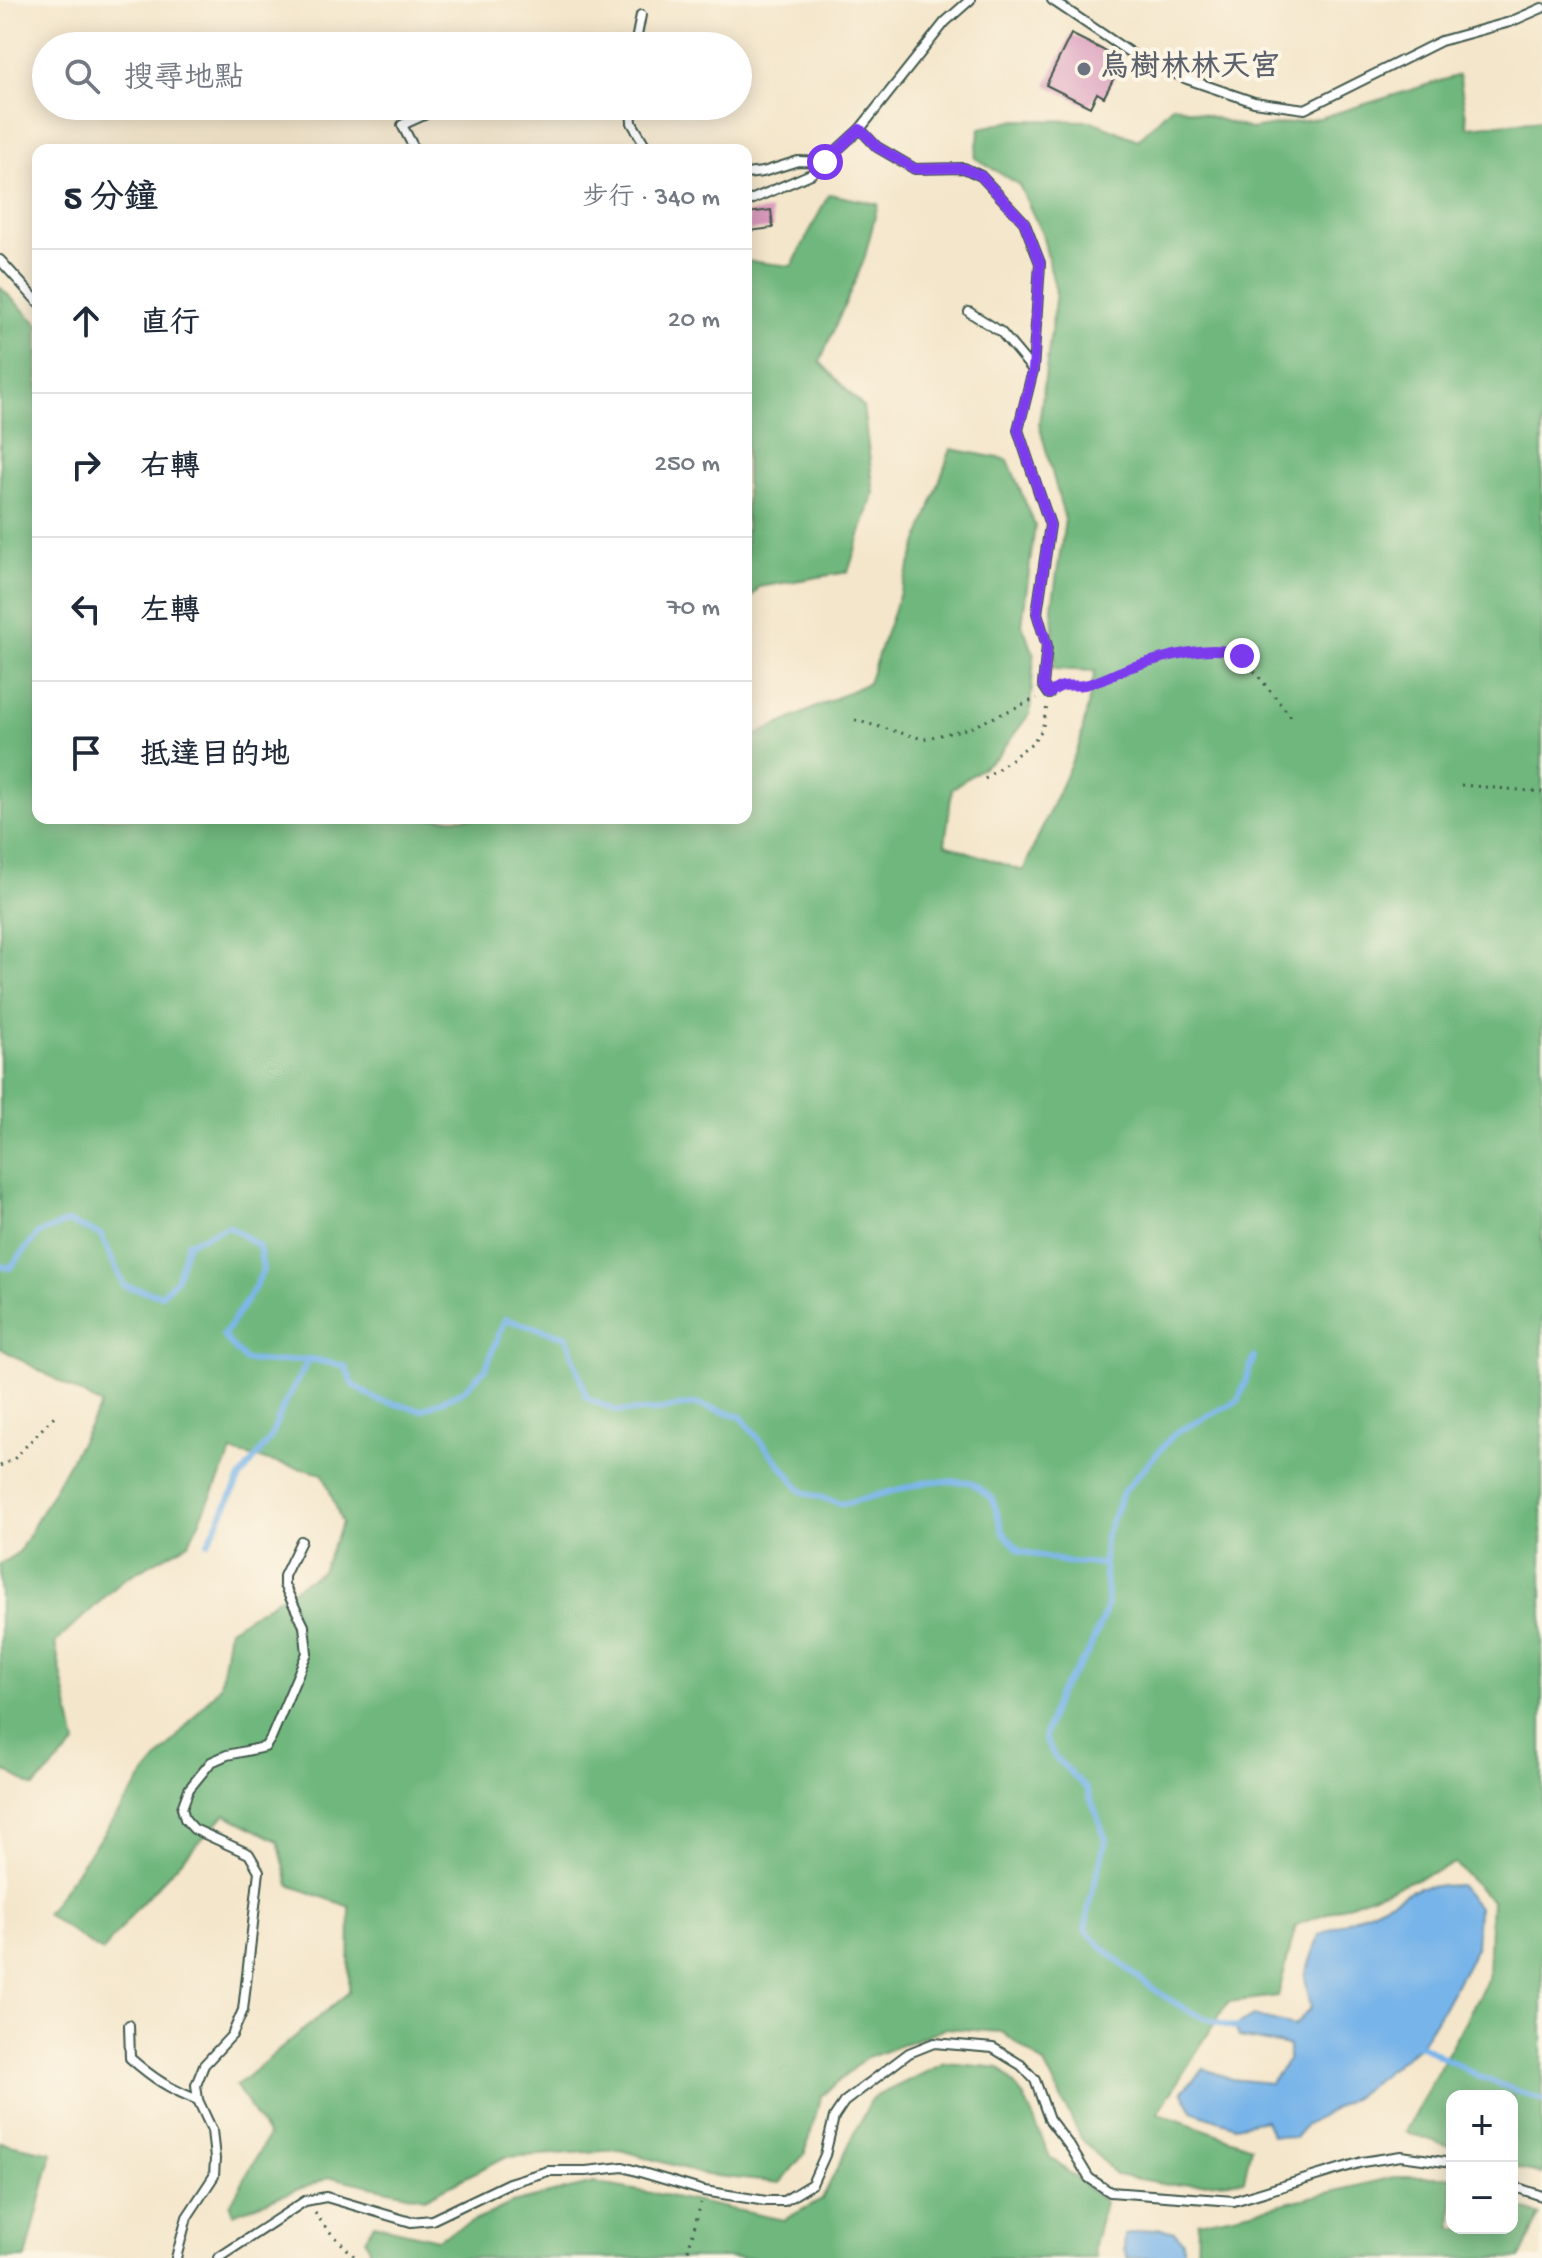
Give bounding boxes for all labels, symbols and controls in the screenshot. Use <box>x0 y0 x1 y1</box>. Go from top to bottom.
search box <box>32 32 752 120</box>
place label: 烏樹林林天宮 <box>1100 50 1280 87</box>
icon: search <box>60 54 104 98</box>
marker: 烏樹林林天宮 <box>1075 60 1093 78</box>
text: 搜尋地點 <box>124 63 244 98</box>
route start <box>807 144 843 180</box>
text: 5 分鐘 <box>64 181 158 221</box>
text: 步行 · 340 m <box>582 184 720 215</box>
icon: ahead <box>64 299 108 343</box>
text: 20 m <box>668 306 720 337</box>
text: 直行 <box>140 308 200 343</box>
icon: right <box>64 443 108 487</box>
text: 250 m <box>654 450 720 481</box>
text: 右轉 <box>140 452 200 487</box>
icon: left <box>64 587 108 631</box>
text: 70 m <box>667 594 720 625</box>
text: 左轉 <box>140 596 200 631</box>
route end <box>1224 638 1260 674</box>
icon: arrive <box>64 731 108 775</box>
text: 抵達目的地 <box>140 740 290 775</box>
map controls <box>1446 2090 1518 2234</box>
button: + <box>1446 2090 1518 2162</box>
button: − <box>1446 2162 1518 2234</box>

